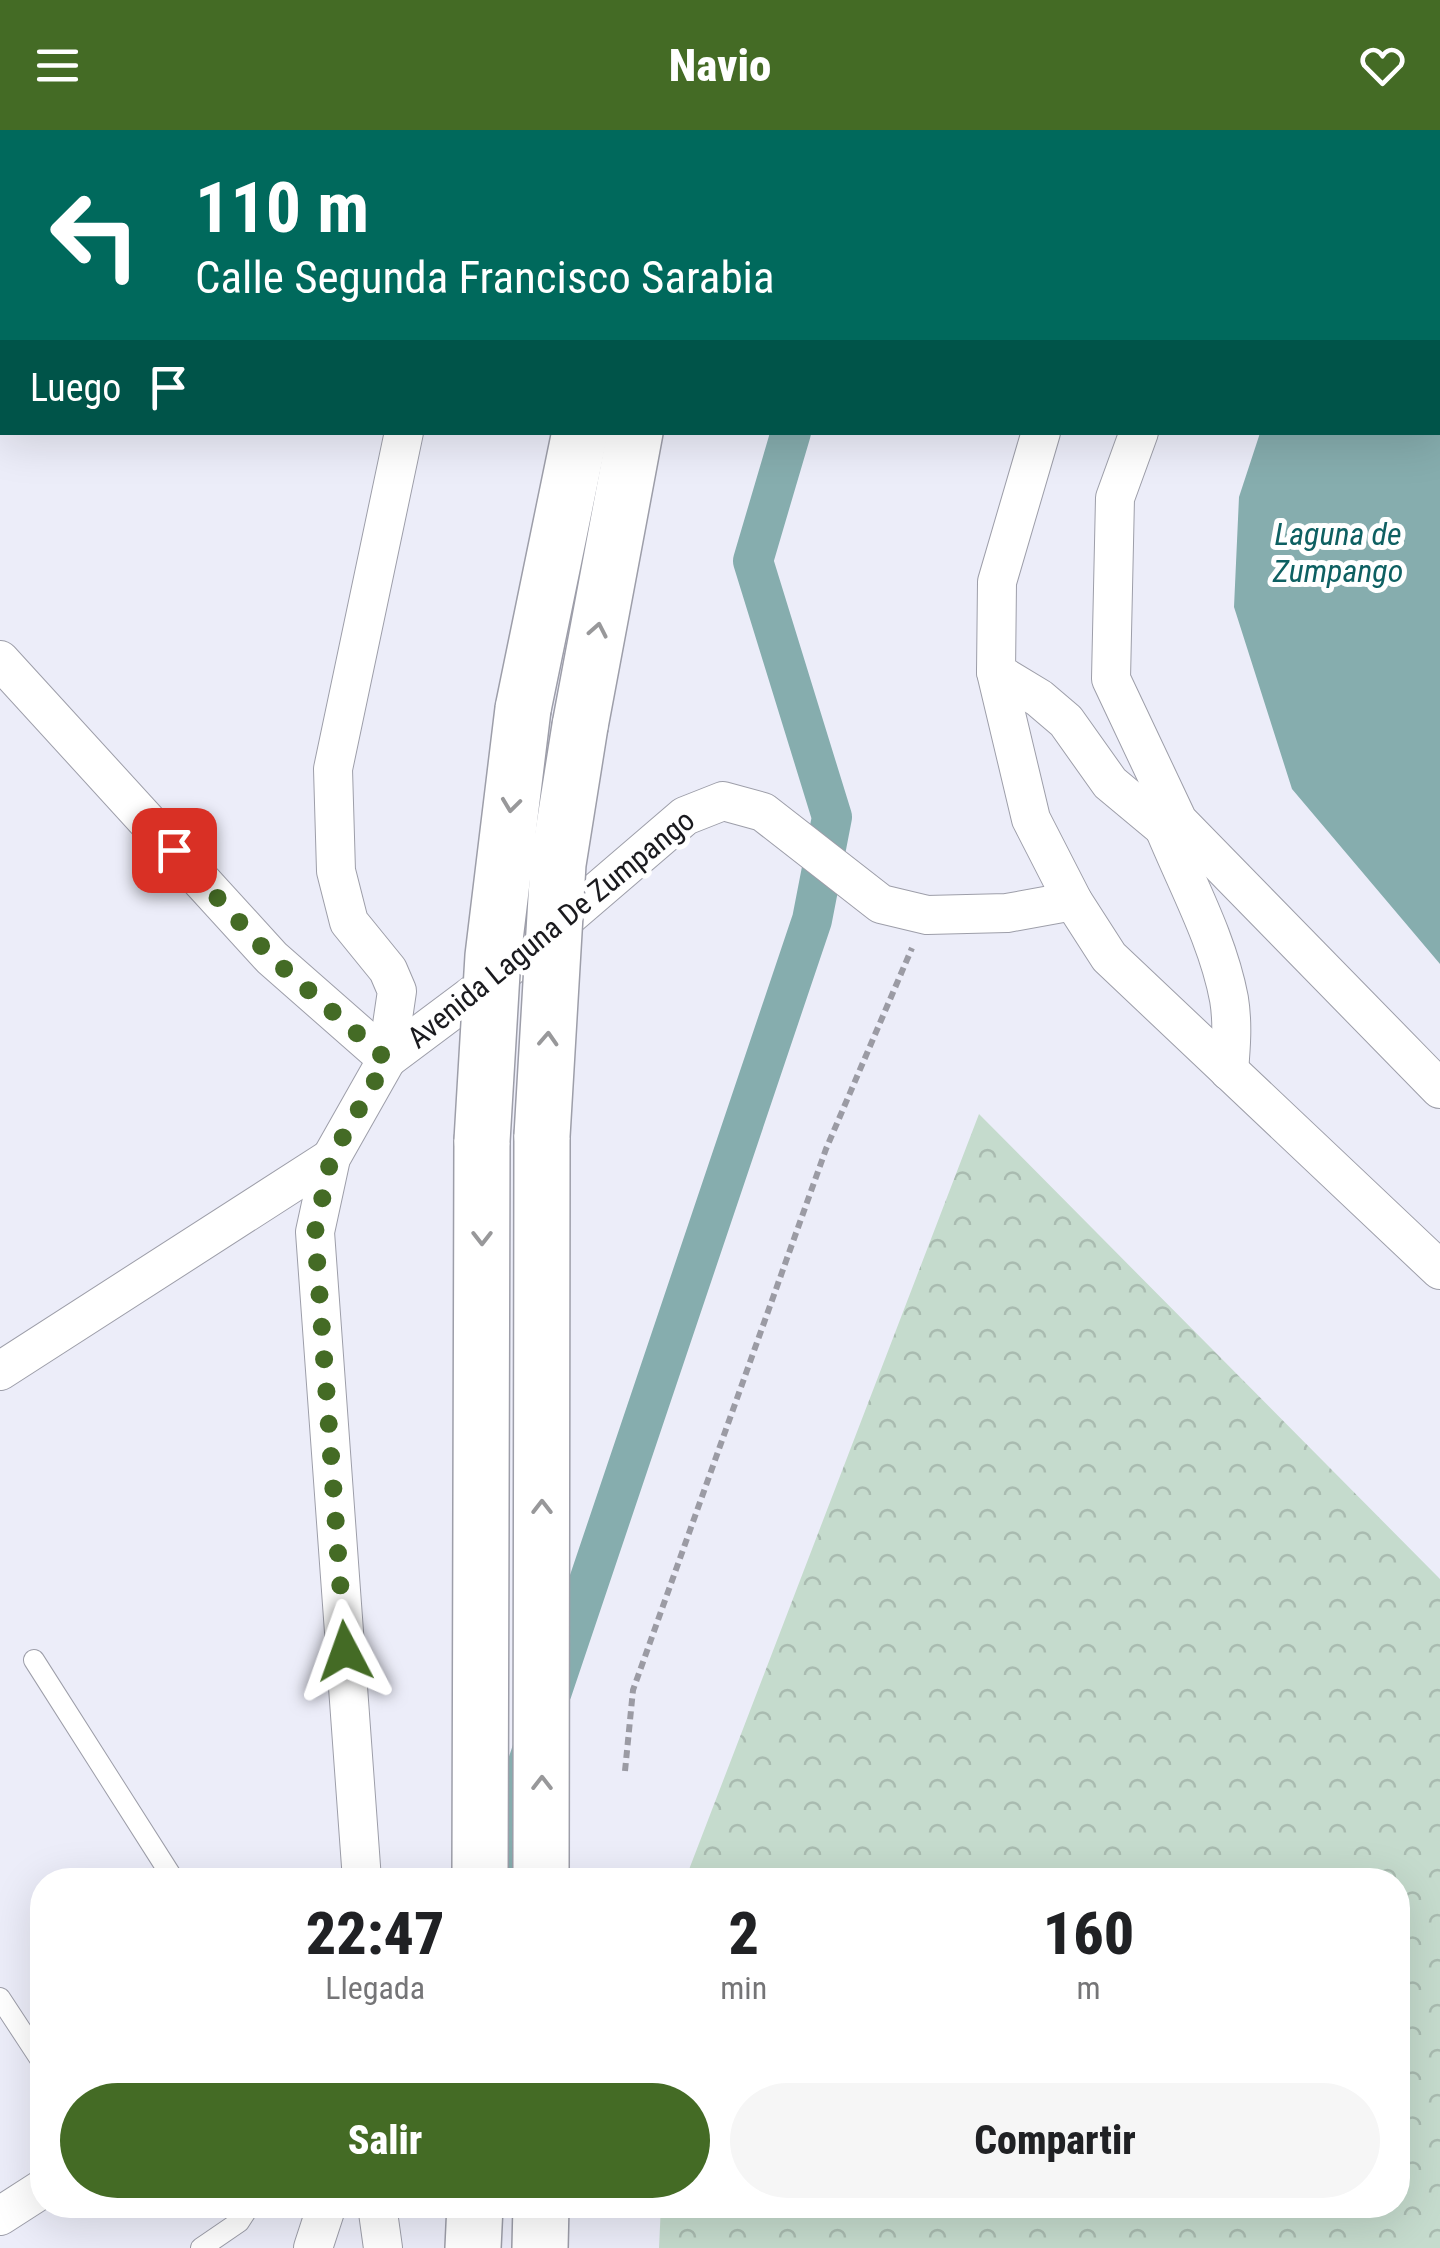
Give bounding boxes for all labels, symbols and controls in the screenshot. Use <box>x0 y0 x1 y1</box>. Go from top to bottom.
icon: menu <box>30 38 85 93</box>
icon: heart <box>1355 38 1410 93</box>
text: Navio <box>669 39 771 92</box>
text: 110 m <box>195 167 369 249</box>
icon: left <box>30 170 160 300</box>
text: Calle Segunda Francisco Sarabia <box>195 251 774 304</box>
icon: arrive <box>141 360 196 415</box>
text: Luego <box>30 366 121 410</box>
water label: Laguna de Zumpango <box>1272 515 1403 590</box>
one-way arrow <box>587 622 608 638</box>
one-way arrow <box>502 797 523 814</box>
street label: Avenida Laguna De Zumpango <box>400 802 701 1055</box>
pin <box>132 808 217 893</box>
icon: arrive <box>147 823 202 878</box>
one-way arrow <box>537 1030 558 1046</box>
one-way arrow <box>471 1232 493 1247</box>
one-way arrow <box>531 1499 553 1514</box>
position arrow <box>293 1599 397 1703</box>
one-way arrow <box>531 1774 553 1790</box>
text: 22:47 <box>306 1898 445 1969</box>
text: 2 <box>728 1898 759 1969</box>
text: 160 <box>1043 1898 1134 1969</box>
text: Llegada <box>325 1969 425 2007</box>
text: min <box>720 1969 767 2007</box>
text: m <box>1077 1969 1101 2007</box>
button: Salir <box>60 2083 710 2198</box>
button: Compartir <box>730 2083 1380 2198</box>

